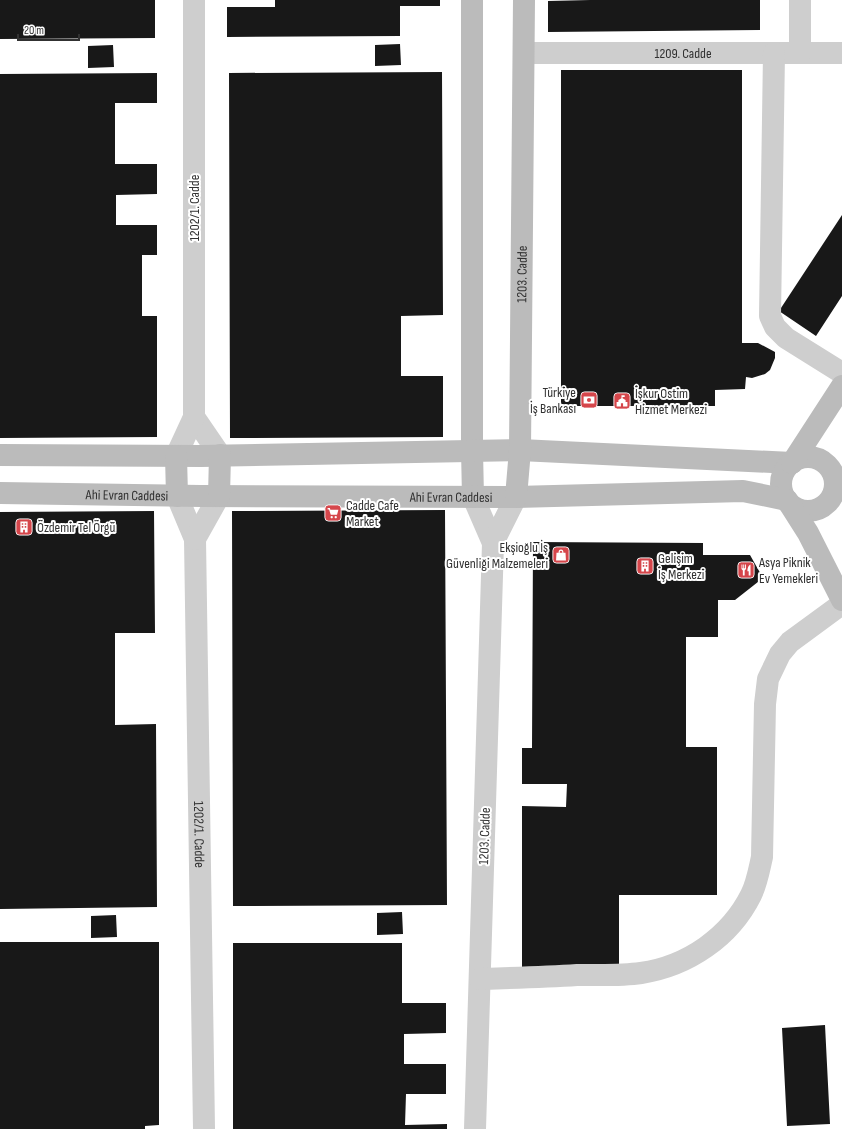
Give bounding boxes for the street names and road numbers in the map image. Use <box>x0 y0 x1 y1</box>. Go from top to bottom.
street label: 1209. Cadde <box>654 45 712 62</box>
street label: 1202/1. Cadde <box>186 175 203 241</box>
street label: 1203. Cadde <box>513 246 531 303</box>
street label: Ahi Evran Caddesi <box>85 486 168 505</box>
street label: Ahi Evran Caddesi <box>409 489 492 506</box>
street label: 1202/1. Cadde <box>190 801 208 868</box>
street label: 1203. Cadde <box>475 807 494 865</box>

